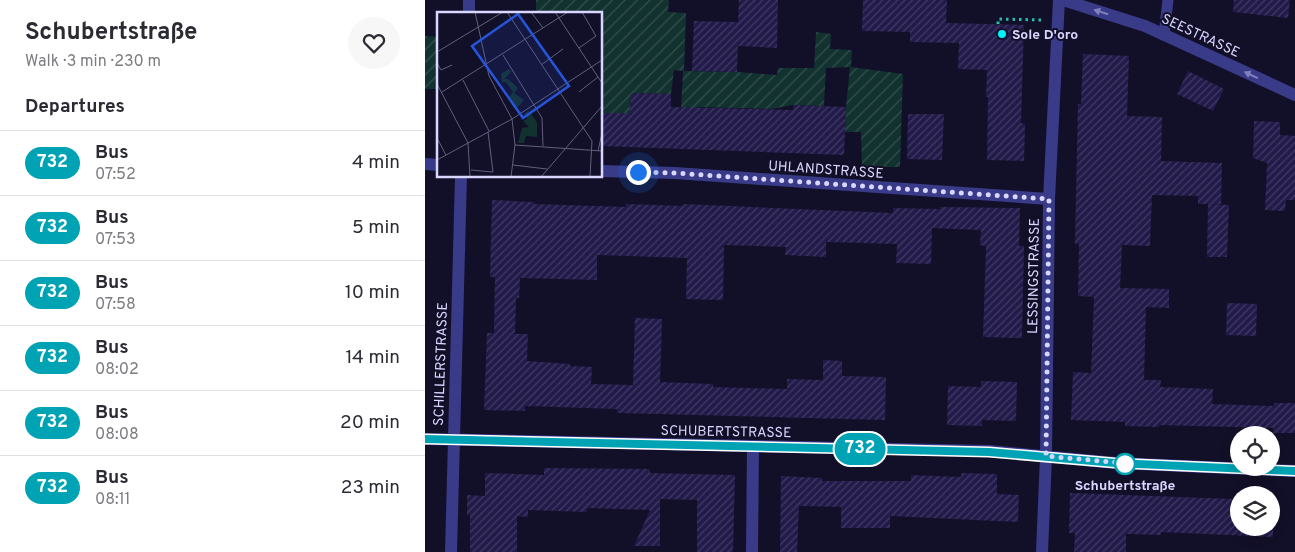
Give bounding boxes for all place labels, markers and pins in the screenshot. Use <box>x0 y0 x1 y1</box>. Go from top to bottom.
place label: Sole D'oro <box>1012 27 1078 44</box>
marker: Sole D'oro <box>996 28 1008 40</box>
marker: Schubertstraße <box>1114 453 1136 475</box>
place label: Schubertstraße <box>1075 478 1176 495</box>

